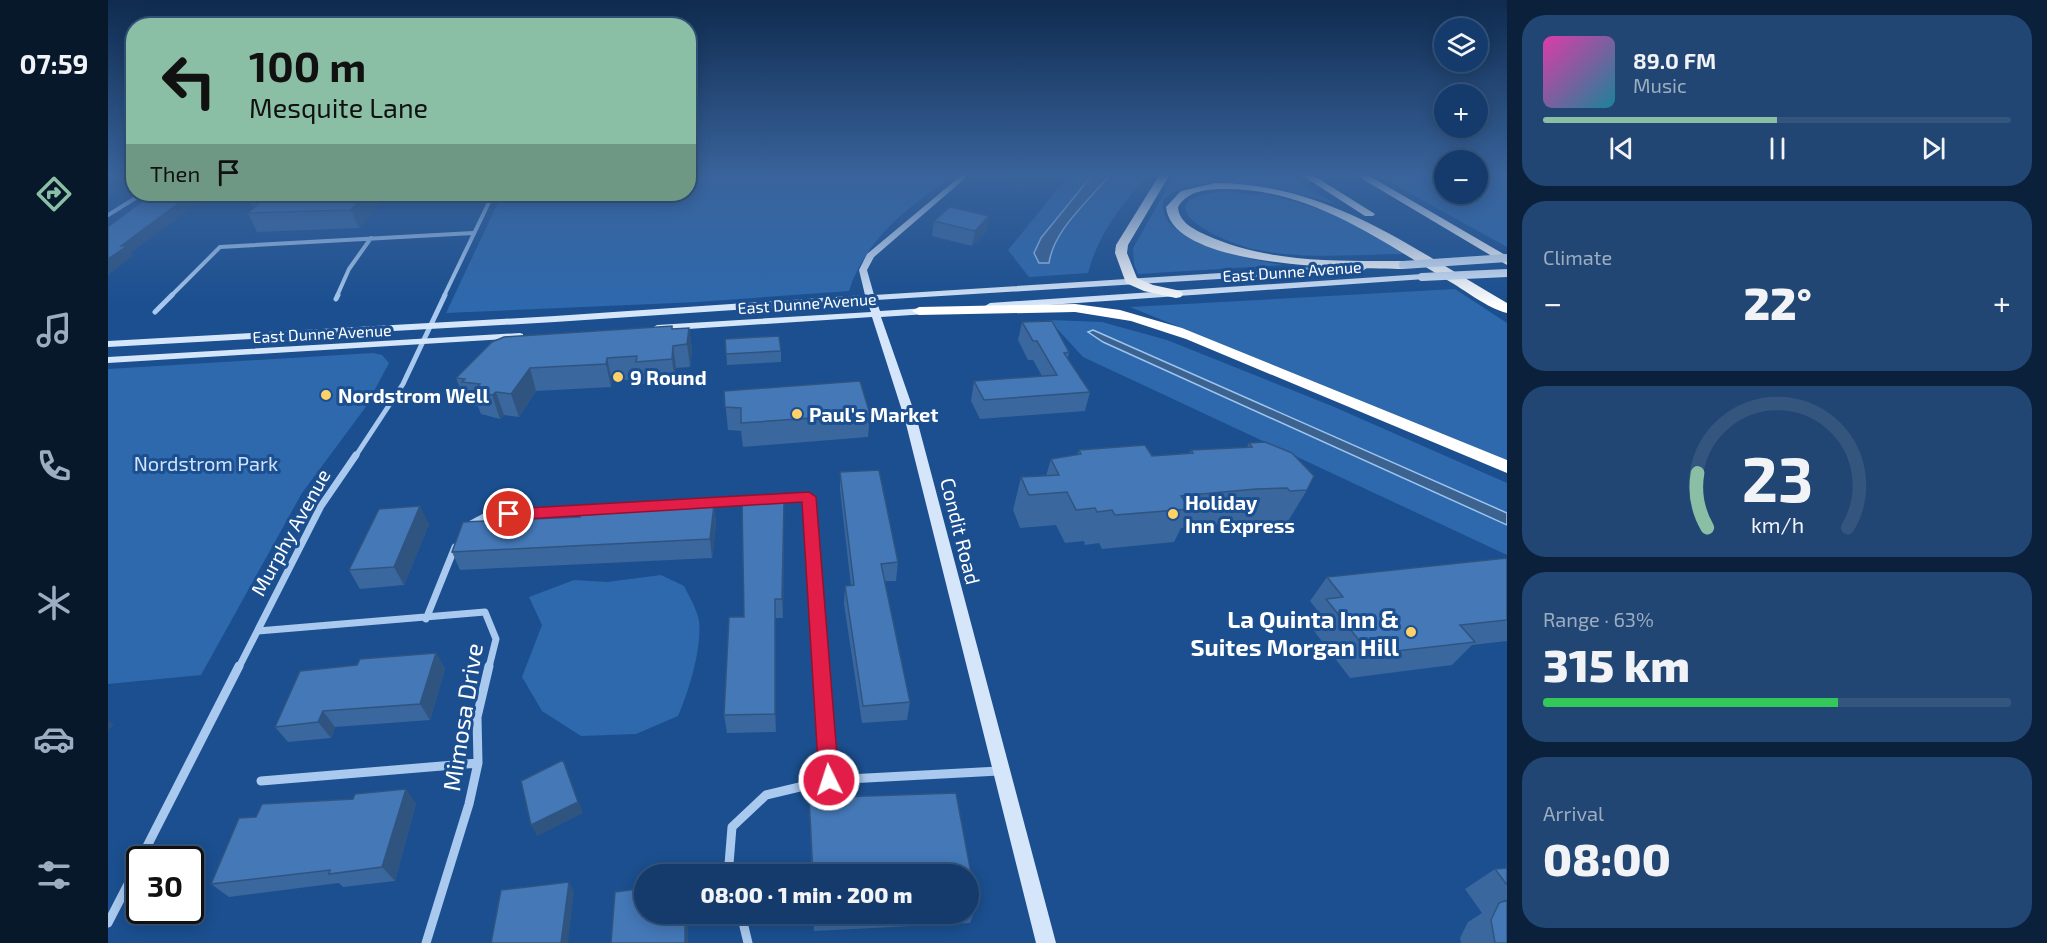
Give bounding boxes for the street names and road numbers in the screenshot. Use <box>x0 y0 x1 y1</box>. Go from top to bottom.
street label: East Dunne Avenue <box>1222 257 1362 285</box>
street label: East Dunne Avenue <box>737 289 877 317</box>
street label: East Dunne Avenue <box>252 320 392 346</box>
street label: Murphy Avenue <box>245 464 335 600</box>
street label: Condit Road <box>936 475 986 587</box>
street label: Mimosa Drive <box>436 641 488 793</box>

